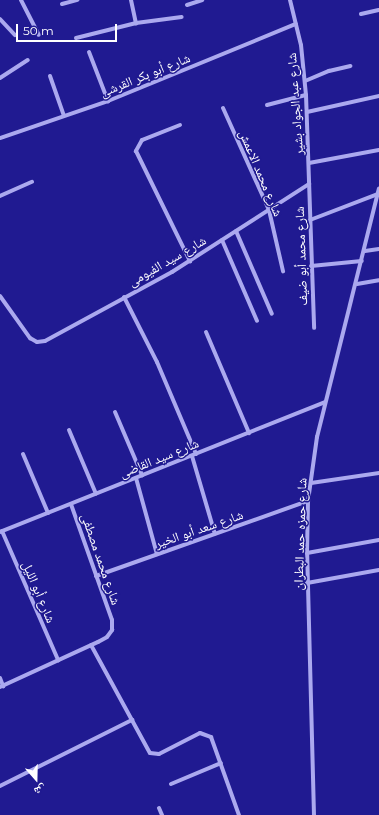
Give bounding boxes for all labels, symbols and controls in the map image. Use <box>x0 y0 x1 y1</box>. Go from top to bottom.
scale bar <box>18 16 119 42</box>
text: 50 m <box>23 23 54 38</box>
street label: شارع أبو بكر القرشى <box>98 50 192 100</box>
street label: شارع عبد الجواد بشير <box>284 52 306 156</box>
street label: شارع محمد الاعمش <box>236 127 286 219</box>
street label: شارع محمد أبو ضيف <box>291 206 311 306</box>
street label: شارع سيد الفيومى <box>125 232 209 290</box>
street label: شارع سيد القاضى <box>117 435 201 481</box>
street label: شارع حمزه حمد البطران <box>290 477 310 591</box>
street label: شارع سعد أبو الخير <box>153 507 245 551</box>
street label: شارع محمد مصطفى <box>78 511 124 607</box>
street label: شارع أبو الليل <box>19 559 59 625</box>
north arrow <box>16 759 56 799</box>
text: ش <box>32 782 48 799</box>

